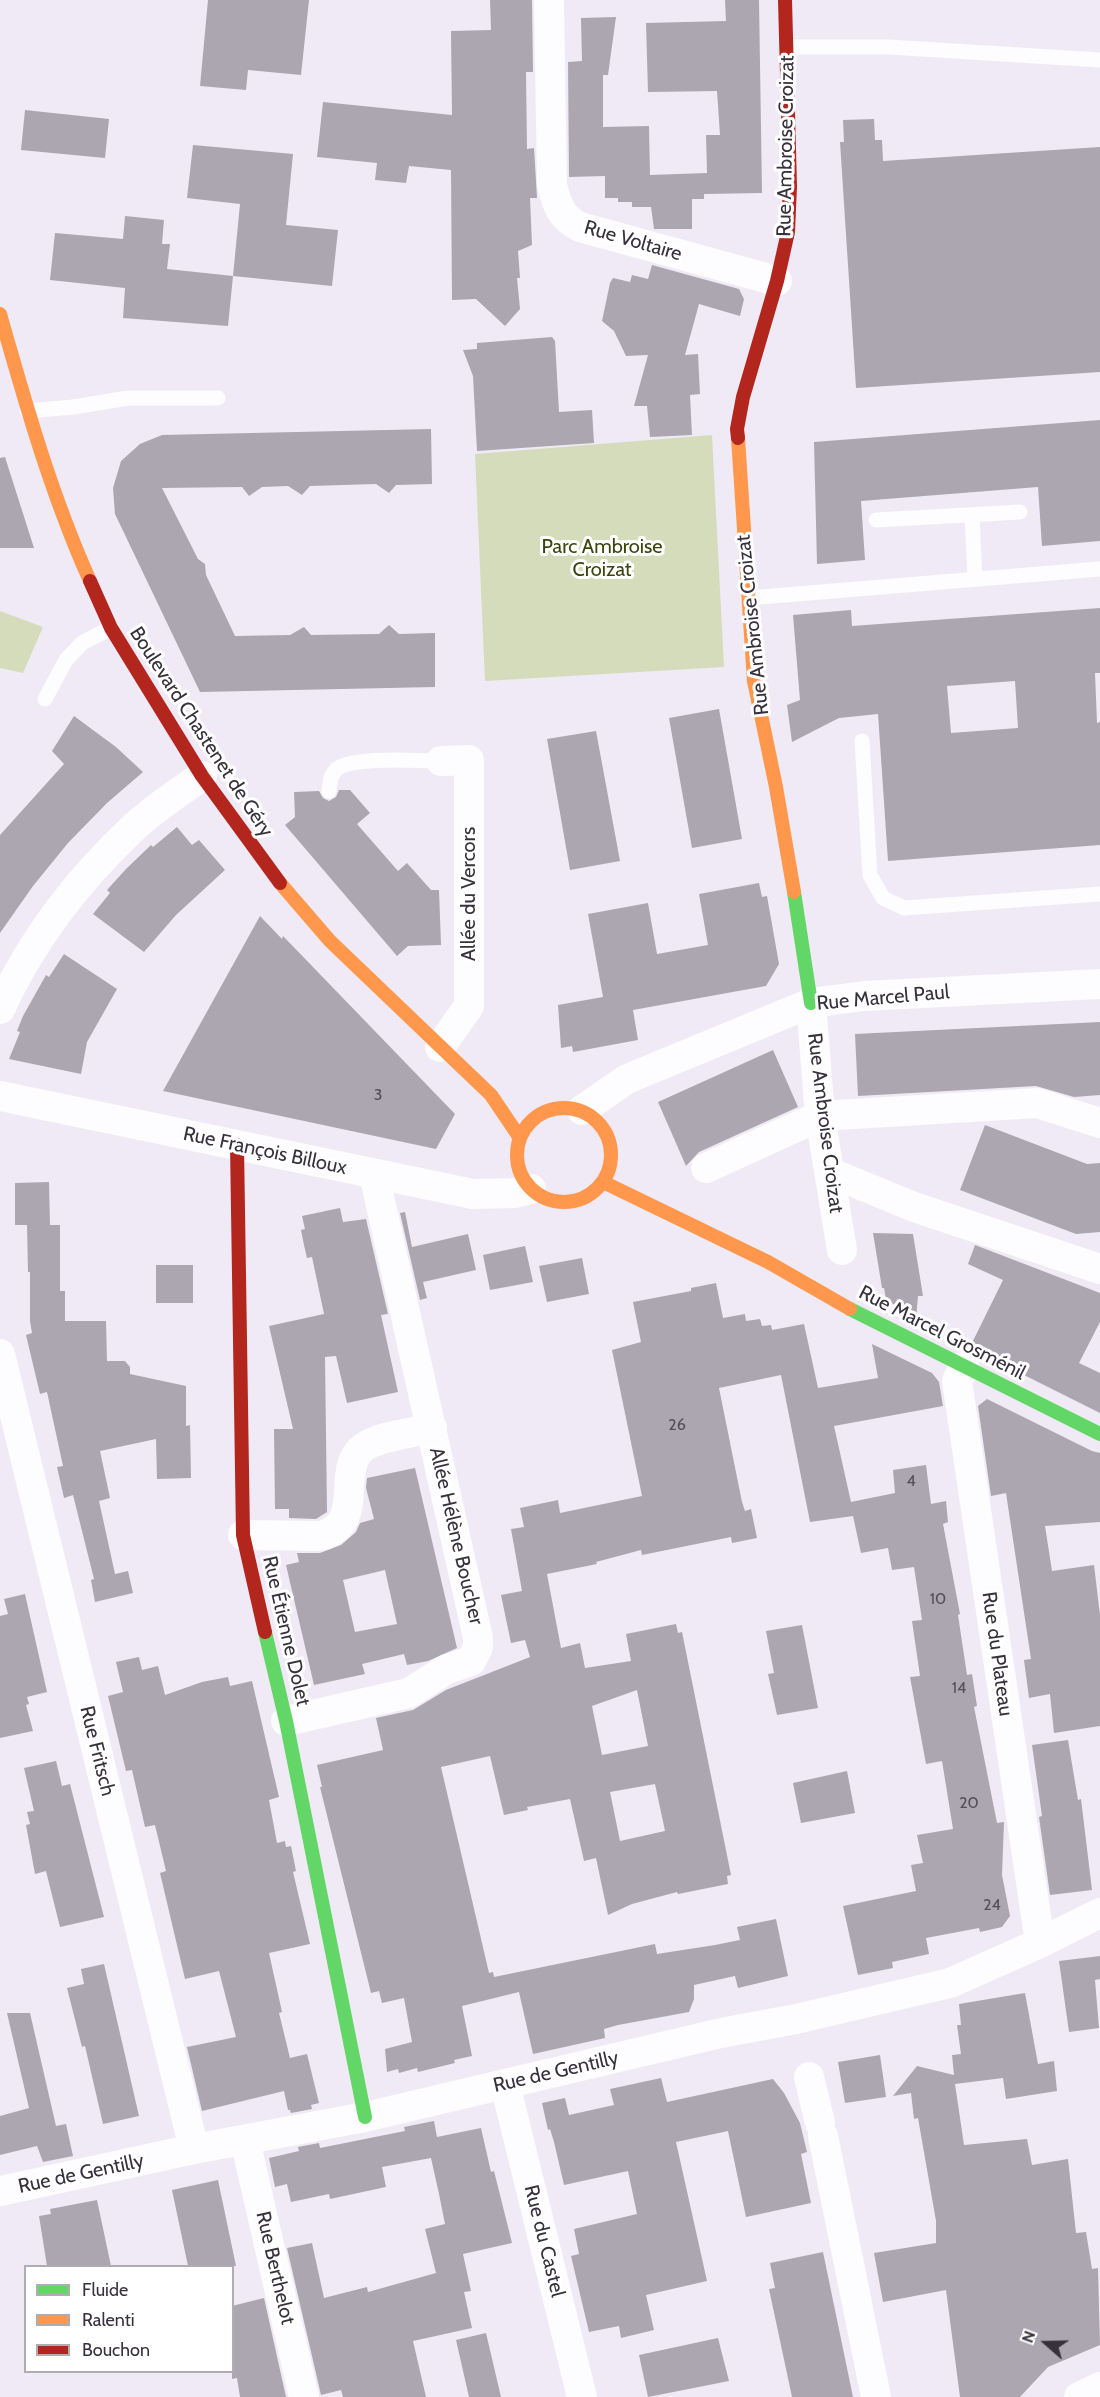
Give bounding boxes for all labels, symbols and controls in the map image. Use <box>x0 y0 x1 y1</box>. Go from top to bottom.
street label: Rue Ambroise Croizat <box>772 55 800 237</box>
street label: Rue Voltaire <box>581 216 685 266</box>
street label: Rue Ambroise Croizat <box>732 534 774 716</box>
park label: Parc Ambroise Croizat <box>541 535 663 582</box>
street label: Boulevard Chastenet de Géry <box>124 622 278 842</box>
street label: Allée du Vercors <box>457 827 481 961</box>
street label: Rue Marcel Paul <box>816 980 950 1016</box>
street label: Rue Ambroise Croizat <box>802 1032 848 1214</box>
house number: 3 <box>374 1085 382 1105</box>
street label: Rue François Billoux <box>181 1122 349 1180</box>
street label: Rue Marcel Grosménil <box>855 1281 1029 1385</box>
house number: 26 <box>668 1415 686 1435</box>
street label: Allée Hélène Boucher <box>424 1445 488 1627</box>
house number: 4 <box>906 1471 916 1491</box>
street label: Rue Étienne Dolet <box>257 1554 315 1708</box>
house number: 10 <box>930 1589 946 1609</box>
street label: Rue du Plateau <box>976 1590 1018 1718</box>
house number: 14 <box>952 1678 966 1698</box>
street label: Rue Fritsch <box>74 1703 120 1799</box>
house number: 20 <box>959 1793 979 1813</box>
house number: 24 <box>983 1895 1001 1915</box>
street label: Rue de Gentilly <box>491 2046 621 2098</box>
street label: Rue de Gentilly <box>16 2149 146 2199</box>
street label: Rue du Castel <box>518 2182 570 2300</box>
street label: Rue Berthelot <box>250 2209 300 2327</box>
legend <box>24 2265 234 2373</box>
text: Fluide <box>82 2279 128 2301</box>
text: Ralenti <box>82 2309 135 2331</box>
north arrow <box>1016 2313 1076 2373</box>
text: N <box>1018 2328 1039 2345</box>
text: Bouchon <box>82 2339 150 2361</box>

